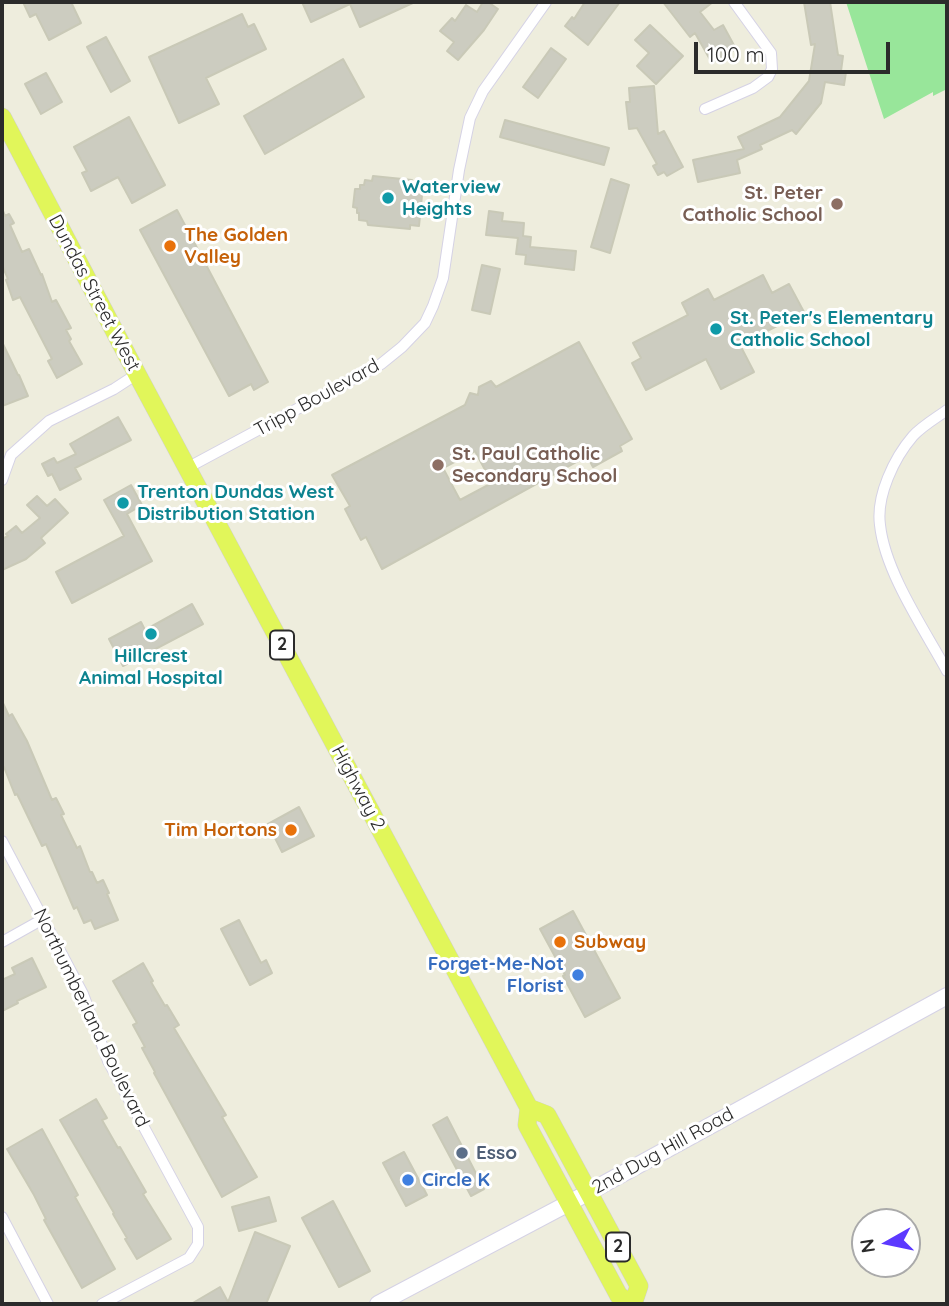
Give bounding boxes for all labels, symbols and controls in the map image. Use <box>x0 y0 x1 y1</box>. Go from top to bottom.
scale bar <box>697 28 893 72</box>
text: 100 m <box>707 41 765 67</box>
place label: Waterview Heights <box>402 176 501 220</box>
place label: St. Peter Catholic School <box>682 182 823 226</box>
marker: Waterview Heights <box>380 190 396 206</box>
marker: St. Peter Catholic School <box>829 196 845 212</box>
street label: Dundas Street West <box>43 211 145 375</box>
place label: The Golden Valley <box>184 224 288 268</box>
marker: The Golden Valley <box>162 238 178 254</box>
place label: St. Peter's Elementary Catholic School <box>730 307 933 351</box>
marker: St. Peter's Elementary Catholic School <box>708 321 724 337</box>
street label: Tripp Boulevard <box>251 354 383 442</box>
place label: St. Paul Catholic Secondary School <box>452 443 617 487</box>
marker: St. Paul Catholic Secondary School <box>430 457 446 473</box>
place label: Trenton Dundas West Distribution Station <box>137 481 334 525</box>
marker: Trenton Dundas West Distribution Station <box>115 495 131 511</box>
marker: Hillcrest Animal Hospital <box>143 626 159 642</box>
road number: 2 <box>270 630 294 660</box>
place label: Hillcrest Animal Hospital <box>79 645 223 689</box>
street label: Highway 2 <box>326 742 390 834</box>
place label: Tim Hortons <box>164 819 277 841</box>
marker: Tim Hortons <box>283 822 299 838</box>
street label: Northumberland Boulevard <box>28 905 154 1131</box>
place label: Subway <box>574 931 646 953</box>
marker: Subway <box>552 934 568 950</box>
place label: Forget-Me-Not Florist <box>428 953 564 997</box>
marker: Forget-Me-Not Florist <box>570 967 586 983</box>
street label: 2nd Dug Hill Road <box>588 1103 738 1199</box>
place label: Esso <box>476 1142 517 1164</box>
marker: Esso <box>454 1145 470 1161</box>
place label: Circle K <box>422 1169 490 1191</box>
marker: Circle K <box>400 1172 416 1188</box>
north arrow <box>851 1208 921 1278</box>
road number: 2 <box>606 1232 630 1262</box>
text: N <box>854 1237 880 1255</box>

